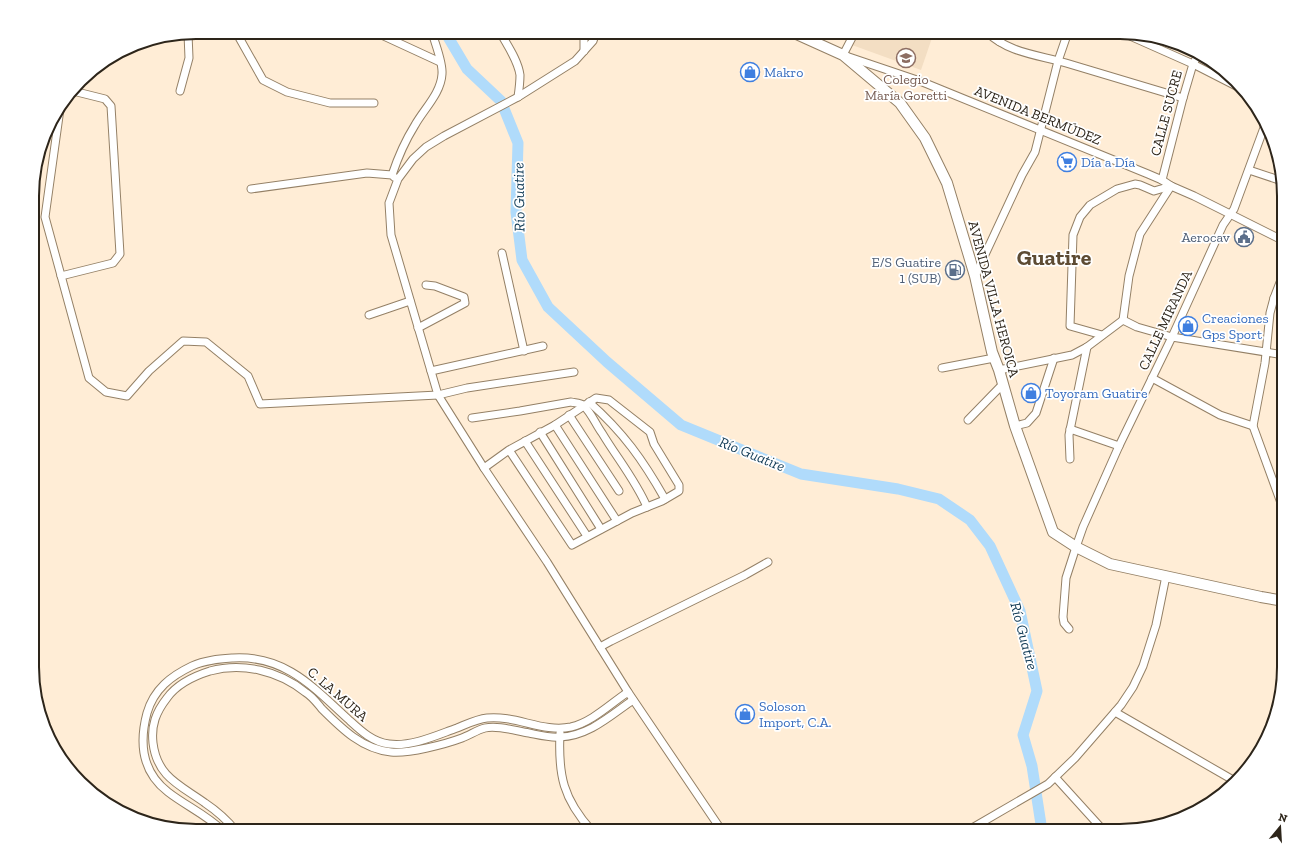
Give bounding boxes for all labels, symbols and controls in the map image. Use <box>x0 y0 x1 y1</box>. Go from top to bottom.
school or university icon: Colegio María Goretti <box>895 47 917 69</box>
shop icon: Makro <box>739 61 761 83</box>
place label: Makro <box>764 64 803 81</box>
street label: CALLE SUCRE <box>1147 68 1186 158</box>
place label: Colegio María Goretti <box>865 71 947 104</box>
street label: AVENIDA BERMÚDEZ <box>972 82 1104 149</box>
supermarket icon: Día a Día <box>1056 151 1078 173</box>
place label: Día a Día <box>1081 154 1135 171</box>
water label: Río Guatire <box>509 162 529 232</box>
street label: AVENIDA VILLA HEROICA <box>964 219 1023 380</box>
public building icon: Aerocav <box>1233 226 1255 248</box>
place label: Aerocav <box>1181 229 1230 246</box>
district label: Guatire <box>1017 244 1092 271</box>
place label: E/S Guatire 1 (SUB) <box>872 254 941 287</box>
fuel station icon: E/S Guatire 1 (SUB) <box>944 259 966 281</box>
street label: CALLE MIRANDA <box>1135 267 1196 373</box>
place label: Creaciones Gps Sport <box>1202 310 1269 343</box>
shop icon: Creaciones Gps Sport <box>1177 315 1199 337</box>
shop icon: Toyoram Guatire <box>1020 382 1042 404</box>
place label: Toyoram Guatire <box>1045 385 1148 402</box>
water label: Río Guatire <box>716 433 788 475</box>
water label: Río Guatire <box>1006 600 1042 672</box>
street label: C. LA MURA <box>304 663 372 726</box>
place label: Soloson Import, C.A. <box>759 698 832 731</box>
shop icon: Soloson Import, C.A. <box>734 703 756 725</box>
north arrow <box>1260 807 1300 847</box>
text: N <box>1277 810 1290 826</box>

